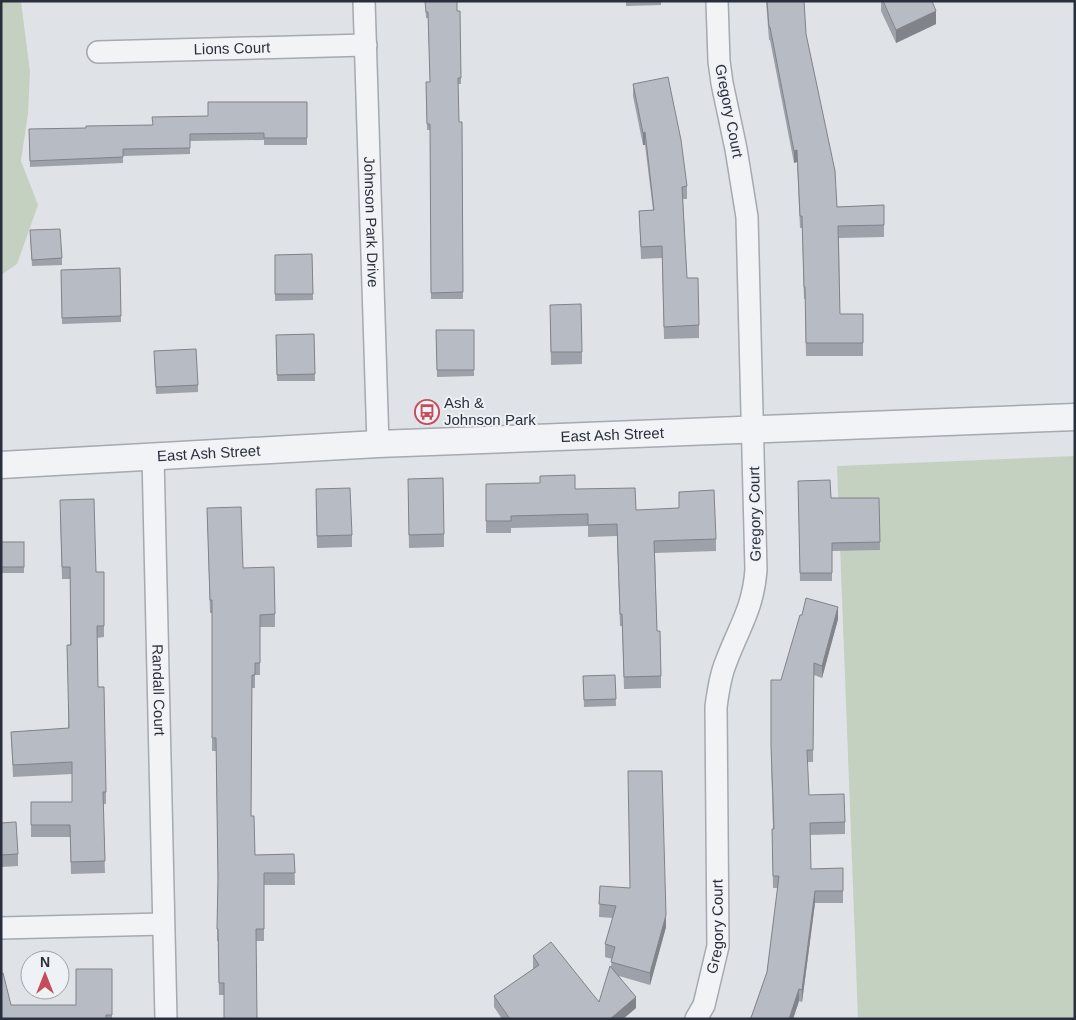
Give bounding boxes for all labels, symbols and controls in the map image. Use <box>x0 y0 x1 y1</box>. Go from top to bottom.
street label: Lions Court <box>193 38 271 58</box>
street label: Gregory Court <box>712 63 747 160</box>
street label: Johnson Park Drive <box>361 156 382 288</box>
place label: Ash & Johnson Park <box>444 394 536 428</box>
bus stop icon: Ash & Johnson Park <box>414 399 440 425</box>
street label: East Ash Street <box>560 424 665 445</box>
street label: East Ash Street <box>157 442 262 464</box>
street label: Gregory Court <box>745 466 764 562</box>
street label: Randall Court <box>149 644 168 737</box>
street label: Gregory Court <box>703 878 726 975</box>
north arrow <box>20 950 70 1000</box>
text: N <box>40 954 50 970</box>

